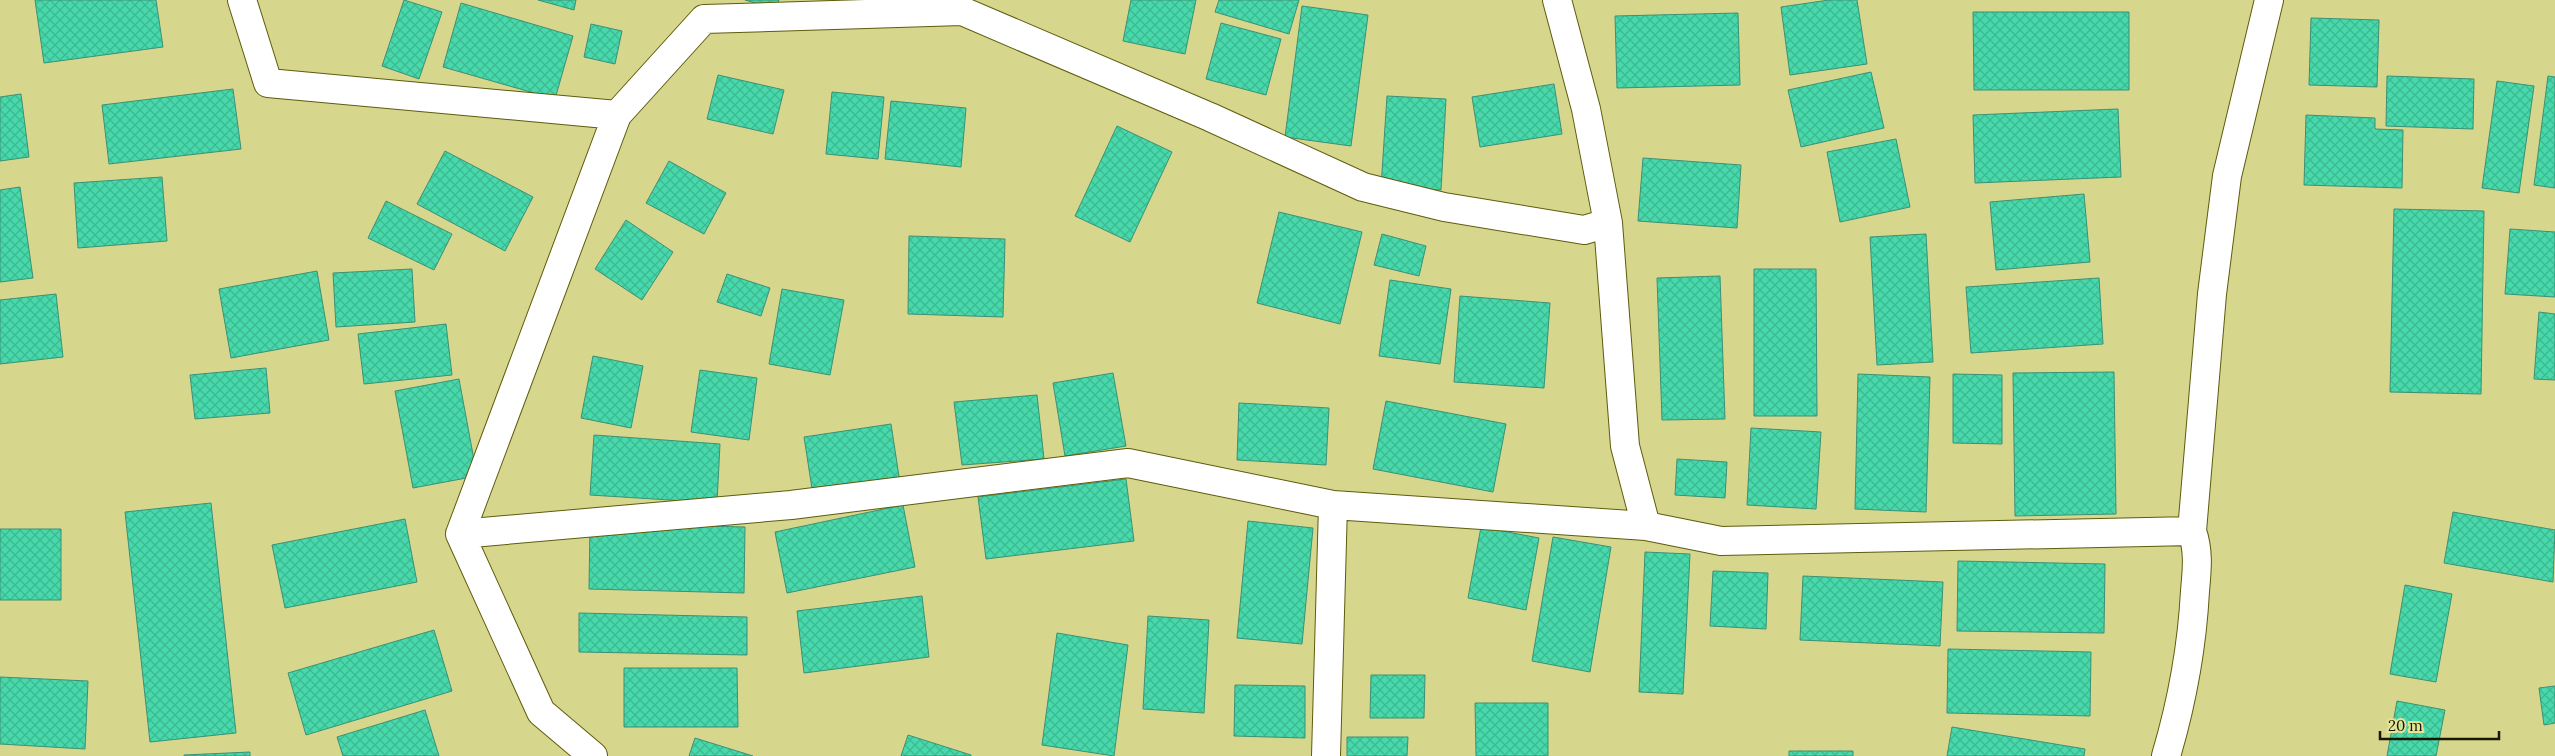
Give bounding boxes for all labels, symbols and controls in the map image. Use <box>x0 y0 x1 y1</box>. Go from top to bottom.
scale bar <box>2380 708 2499 740</box>
text: 20 m <box>2388 716 2423 735</box>

